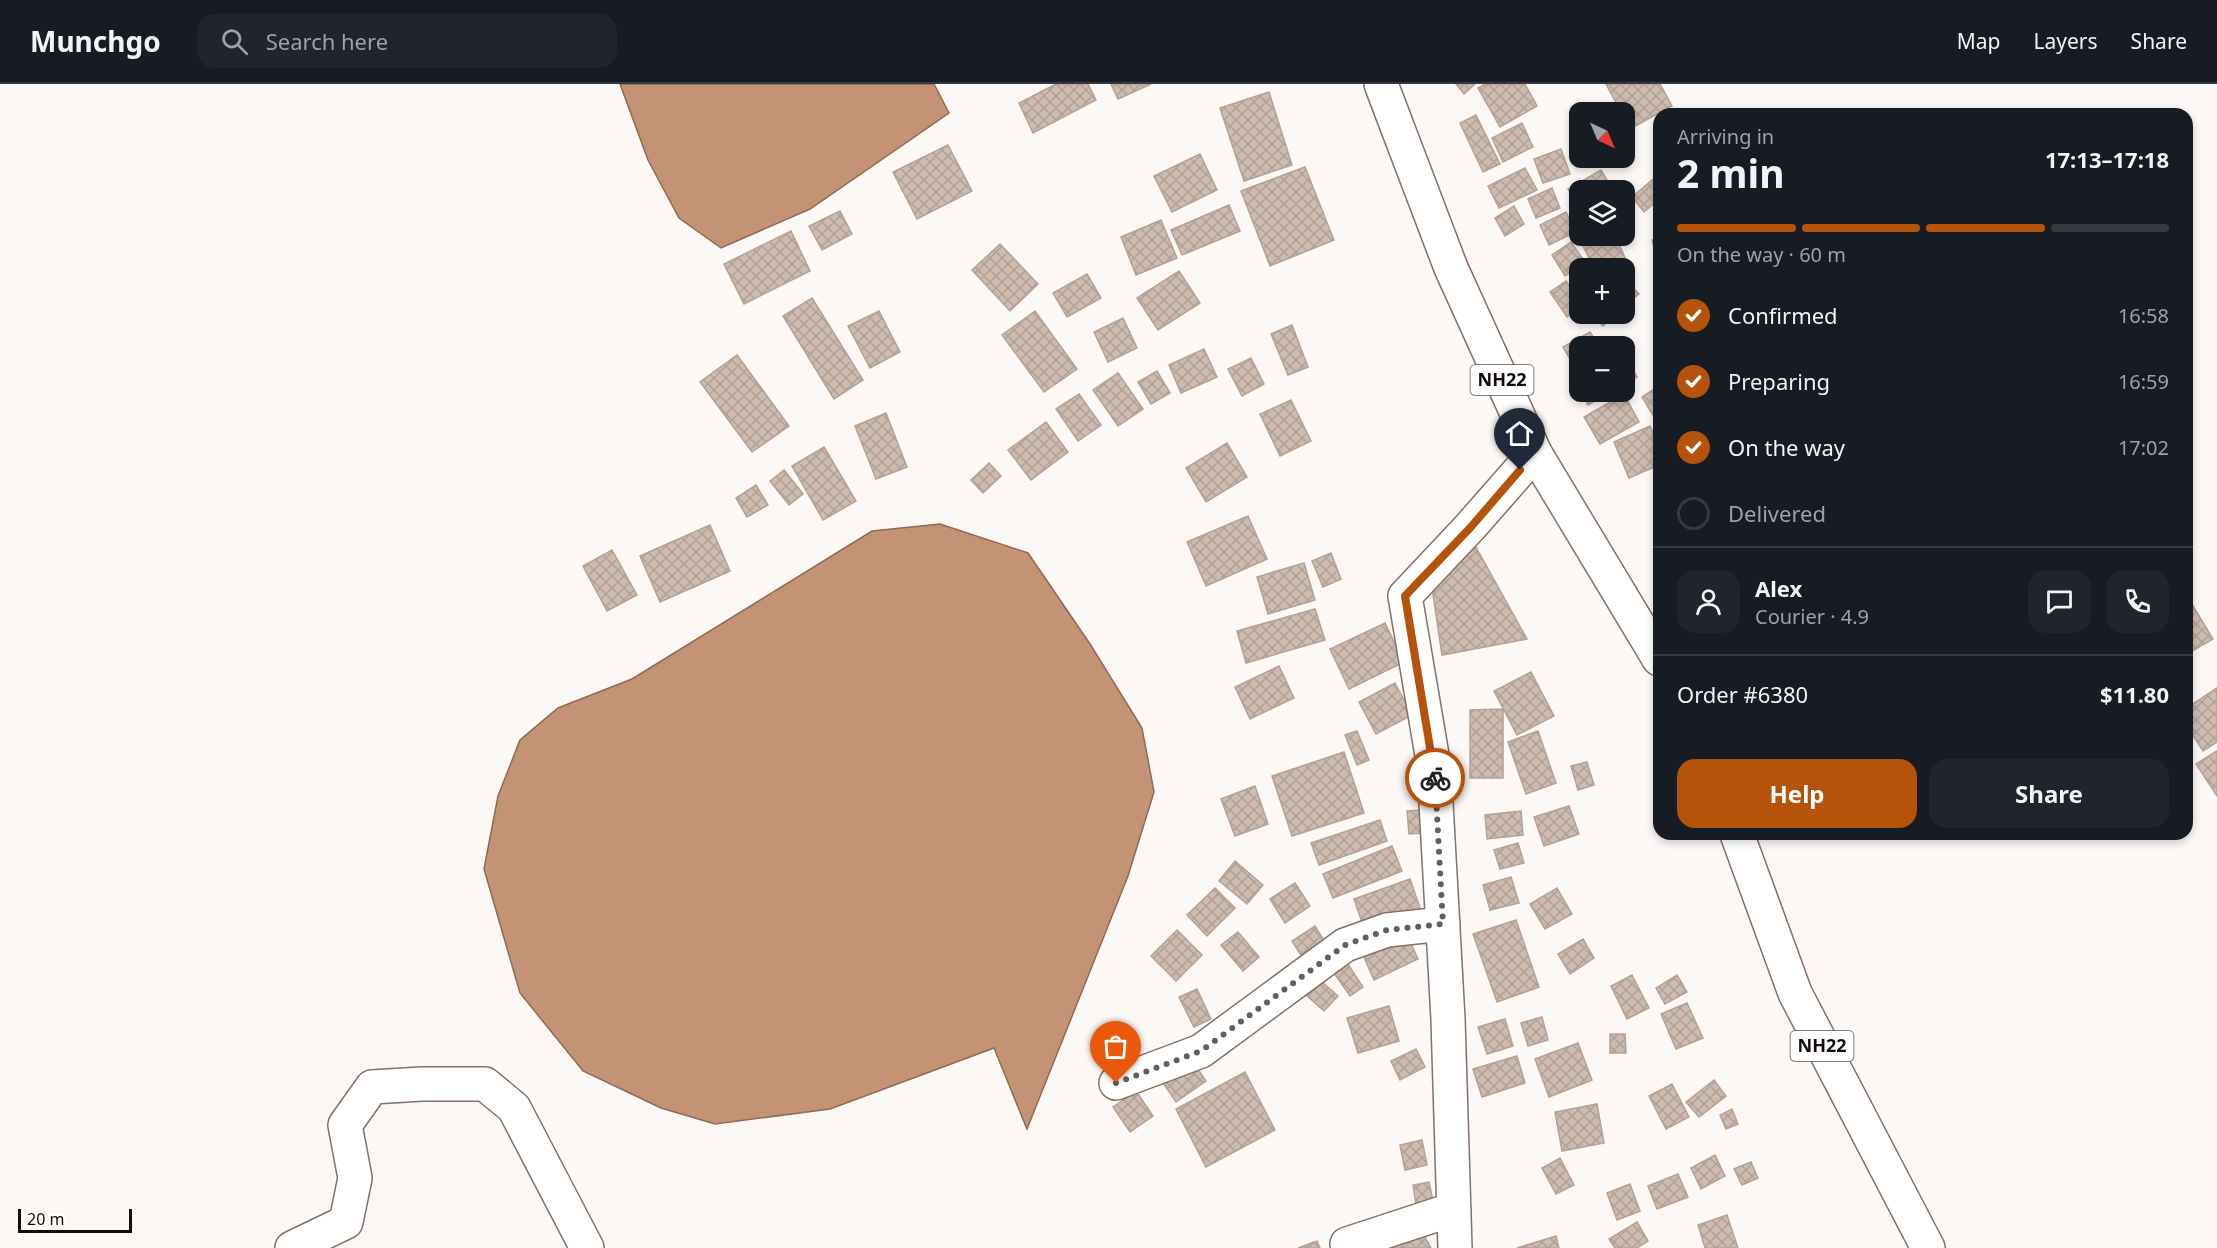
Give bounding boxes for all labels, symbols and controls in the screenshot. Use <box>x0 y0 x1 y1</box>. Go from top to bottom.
search box <box>197 14 617 68</box>
text: Munchgo <box>30 22 161 60</box>
icon: search <box>218 25 251 58</box>
text: Search here <box>266 26 388 56</box>
text: Map <box>1957 27 2001 55</box>
text: Layers <box>2034 27 2098 55</box>
text: Share <box>2131 27 2187 55</box>
north arrow <box>1569 102 1635 168</box>
map controls <box>1569 102 1635 402</box>
text: Arriving in <box>1677 123 1774 150</box>
text: 17:13–17:18 <box>2045 144 2169 174</box>
text: 2 min <box>1677 146 1784 199</box>
button: layers <box>1569 180 1635 246</box>
text: On the way · 60 m <box>1677 241 1846 268</box>
button: + <box>1569 258 1635 324</box>
icon: check <box>1677 299 1710 332</box>
text: Confirmed <box>1728 300 1838 330</box>
text: 16:58 <box>2118 302 2169 329</box>
button: − <box>1569 336 1635 402</box>
road number: NH22 <box>1470 365 1534 395</box>
icon: check <box>1677 365 1710 398</box>
text: Preparing <box>1728 366 1830 396</box>
text: 16:59 <box>2118 368 2169 395</box>
pin <box>1494 408 1545 470</box>
icon: home <box>1503 417 1536 450</box>
icon: check <box>1677 431 1710 464</box>
text: On the way <box>1728 432 1845 462</box>
text: 17:02 <box>2118 434 2169 461</box>
text: Delivered <box>1728 498 1826 528</box>
button: person <box>1677 570 1740 633</box>
button: chat <box>2028 570 2091 633</box>
button: phone <box>2106 570 2169 633</box>
text: Alex <box>1755 573 1802 603</box>
text: Courier · 4.9 <box>1755 603 1869 630</box>
text: Order #6380 <box>1677 679 1808 709</box>
text: $11.80 <box>2100 679 2169 709</box>
courier <box>1405 748 1465 808</box>
button: Help <box>1677 759 1917 828</box>
button: Share <box>1929 759 2169 828</box>
icon: bike <box>1419 762 1452 795</box>
pin <box>1090 1021 1141 1083</box>
icon: bag <box>1099 1030 1132 1063</box>
road number: NH22 <box>1790 1031 1854 1061</box>
scale bar <box>18 1206 132 1234</box>
text: 20 m <box>27 1208 64 1230</box>

